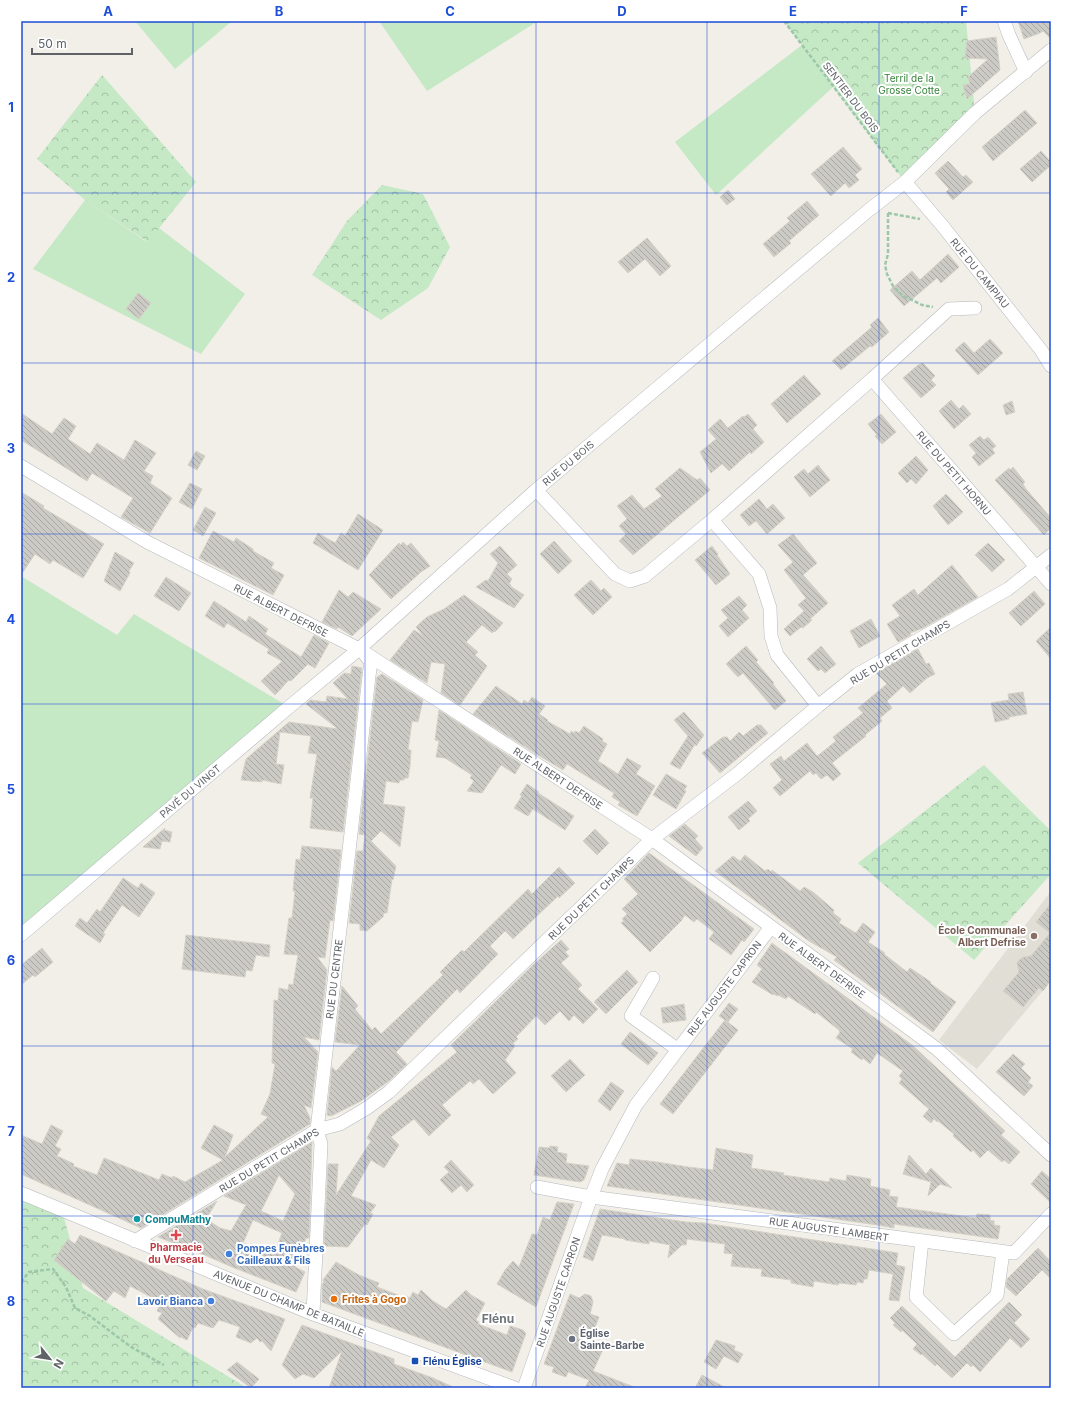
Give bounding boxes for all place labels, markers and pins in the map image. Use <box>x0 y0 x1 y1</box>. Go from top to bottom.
place label: École Communale Albert Defrise <box>938 923 1026 948</box>
marker: École Communale Albert Defrise <box>1029 931 1039 941</box>
place label: CompuMathy <box>145 1213 211 1226</box>
marker: CompuMathy <box>132 1214 142 1224</box>
marker: Pharmacie du Verseau <box>171 1230 181 1240</box>
place label: Pharmacie du Verseau <box>148 1241 204 1265</box>
place label: Pompes Funèbres Cailleaux & Fils <box>237 1242 325 1266</box>
marker: Pompes Funèbres Cailleaux & Fils <box>224 1249 234 1259</box>
place label: Frites à Gogo <box>342 1293 406 1306</box>
marker: Frites à Gogo <box>329 1294 339 1304</box>
place label: Lavoir Bianca <box>137 1295 203 1307</box>
marker: Lavoir Bianca <box>206 1296 216 1306</box>
place label: Église Sainte-Barbe <box>580 1326 644 1351</box>
marker: Église Sainte-Barbe <box>567 1334 577 1344</box>
place label: Flénu Église <box>423 1354 482 1368</box>
marker: Flénu Église <box>410 1356 420 1366</box>

